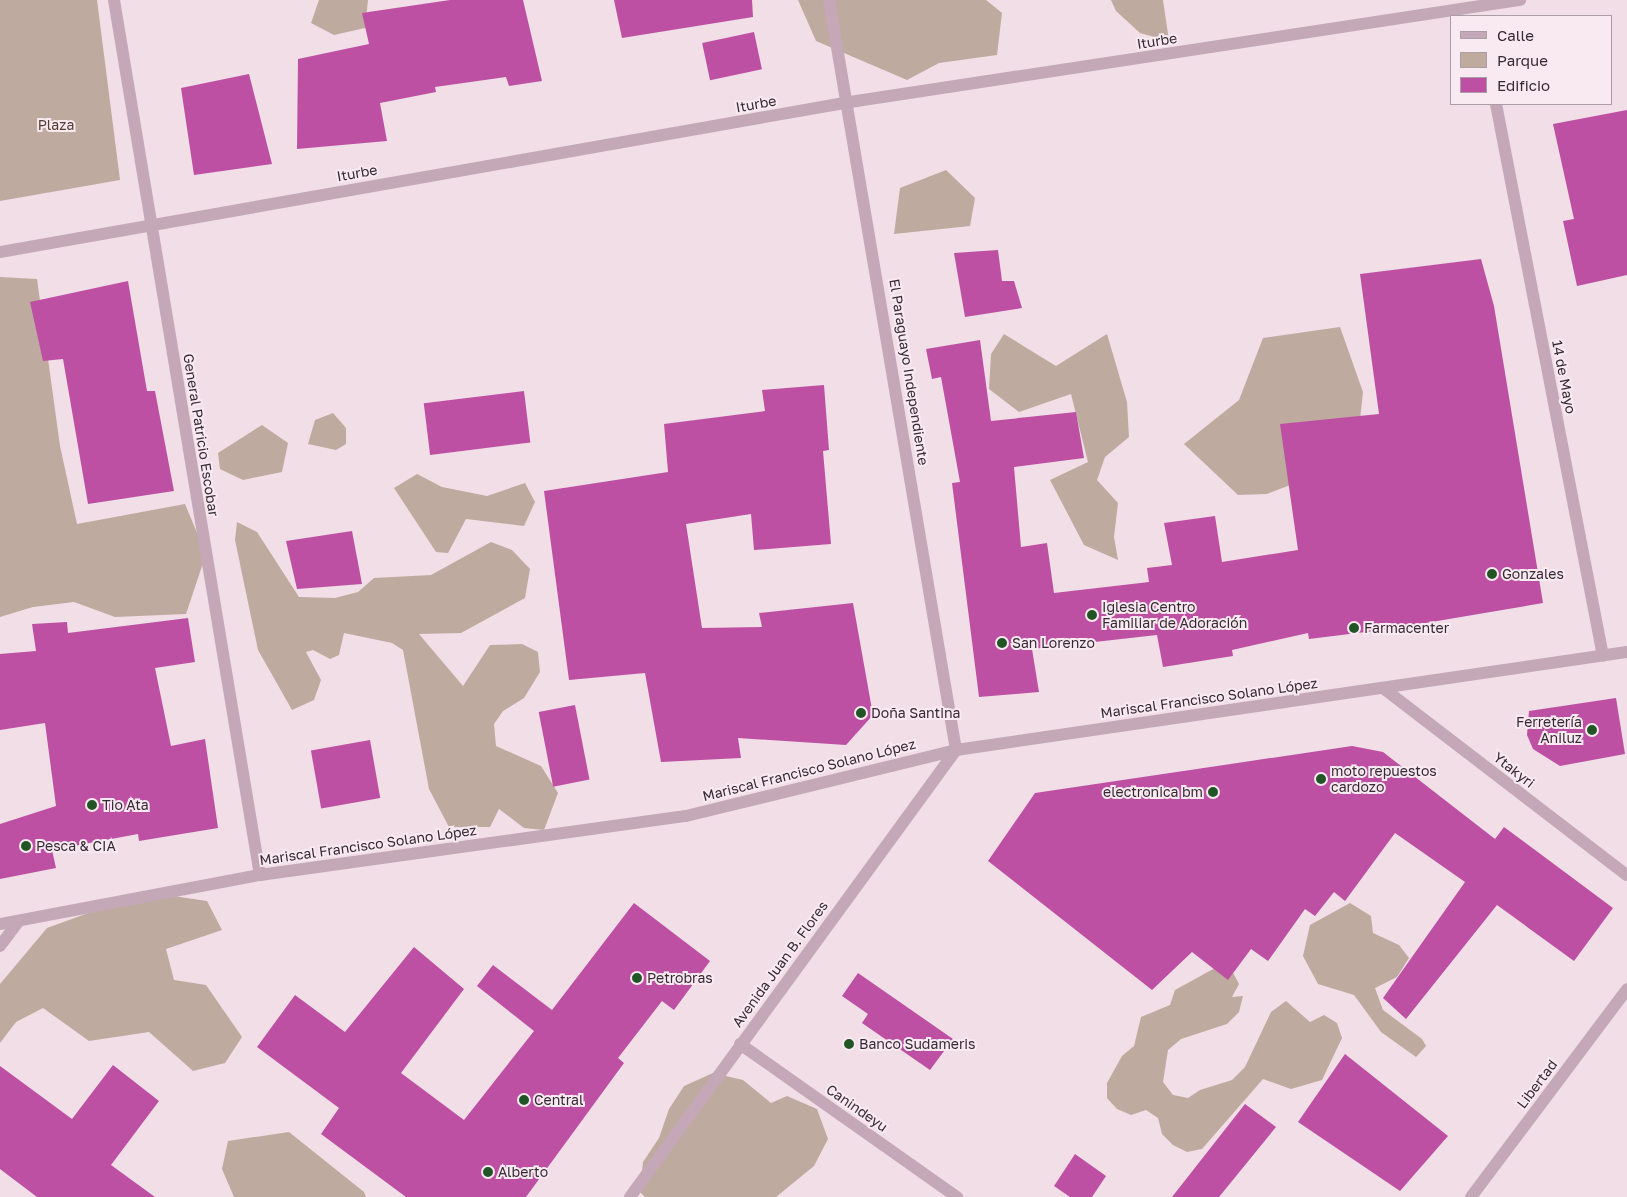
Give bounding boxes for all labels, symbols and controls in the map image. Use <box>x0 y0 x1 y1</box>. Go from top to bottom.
legend <box>1450 15 1612 105</box>
text: Calle <box>1497 26 1534 44</box>
street label: Iturbe <box>1136 30 1178 52</box>
text: Parque <box>1497 51 1548 69</box>
text: Edificio <box>1497 76 1550 94</box>
street label: Iturbe <box>735 92 777 116</box>
park label: Plaza <box>38 117 74 133</box>
street label: Iturbe <box>336 161 378 185</box>
street label: El Paraguayo Independiente <box>886 278 932 466</box>
street label: 14 de Mayo <box>1549 339 1579 415</box>
street label: General Patricio Escobar <box>180 352 222 518</box>
place label: Gonzales <box>1502 566 1564 582</box>
marker: Gonzales <box>1486 568 1498 580</box>
place label: Iglesia Centro Familiar de Adoración <box>1102 599 1247 632</box>
marker: Iglesia Centro Familiar de Adoración <box>1086 609 1098 621</box>
place label: Farmacenter <box>1364 620 1449 636</box>
marker: Farmacenter <box>1348 622 1360 634</box>
place label: San Lorenzo <box>1012 635 1095 651</box>
marker: San Lorenzo <box>996 637 1008 649</box>
street label: Mariscal Francisco Solano López <box>1099 674 1319 722</box>
place label: Doña Santina <box>871 705 960 721</box>
marker: Doña Santina <box>855 707 867 719</box>
place label: Ferretería Aniluz <box>1516 714 1582 746</box>
marker: Ferretería Aniluz <box>1586 724 1598 736</box>
street label: Mariscal Francisco Solano López <box>701 735 917 805</box>
street label: Ytakyri <box>1490 749 1538 791</box>
place label: moto repuestos cardozo <box>1331 763 1437 796</box>
marker: moto repuestos cardozo <box>1315 773 1327 785</box>
place label: electronica bm <box>1103 784 1203 800</box>
marker: electronica bm <box>1207 786 1219 798</box>
place label: Tio Ata <box>102 797 149 813</box>
marker: Tio Ata <box>86 799 98 811</box>
street label: Mariscal Francisco Solano López <box>258 821 478 869</box>
place label: Pesca & CIA <box>36 838 116 854</box>
marker: Pesca & CIA <box>20 840 32 852</box>
street label: Avenida Juan B. Flores <box>729 898 831 1030</box>
place label: Petrobras <box>647 970 713 986</box>
marker: Petrobras <box>631 972 643 984</box>
place label: Banco Sudameris <box>859 1036 976 1052</box>
marker: Banco Sudameris <box>843 1038 855 1050</box>
street label: Libertad <box>1513 1056 1561 1112</box>
street label: Canindeyu <box>823 1081 891 1135</box>
place label: Central <box>534 1092 583 1108</box>
marker: Central <box>518 1094 530 1106</box>
place label: Alberto <box>498 1164 548 1180</box>
marker: Alberto <box>482 1166 494 1178</box>

